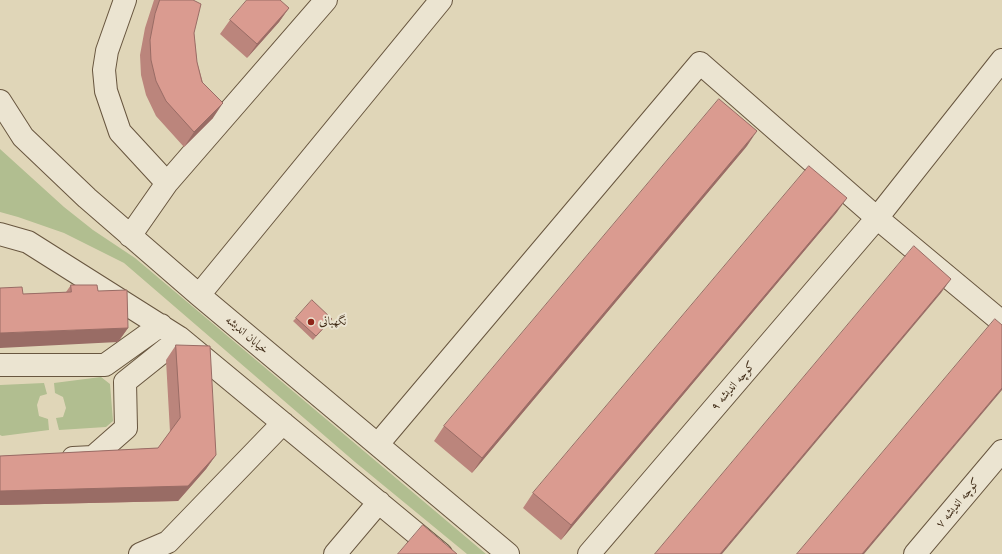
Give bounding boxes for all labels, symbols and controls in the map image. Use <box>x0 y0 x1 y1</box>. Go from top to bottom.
street label: خیابان اندیشه <box>222 313 272 357</box>
place label: نگهبانی <box>319 315 346 329</box>
marker: نگهبانی <box>306 317 316 327</box>
street label: کوچه اندیشه ۹ <box>708 358 758 414</box>
street label: کوچه اندیشه ۷ <box>933 475 983 531</box>

